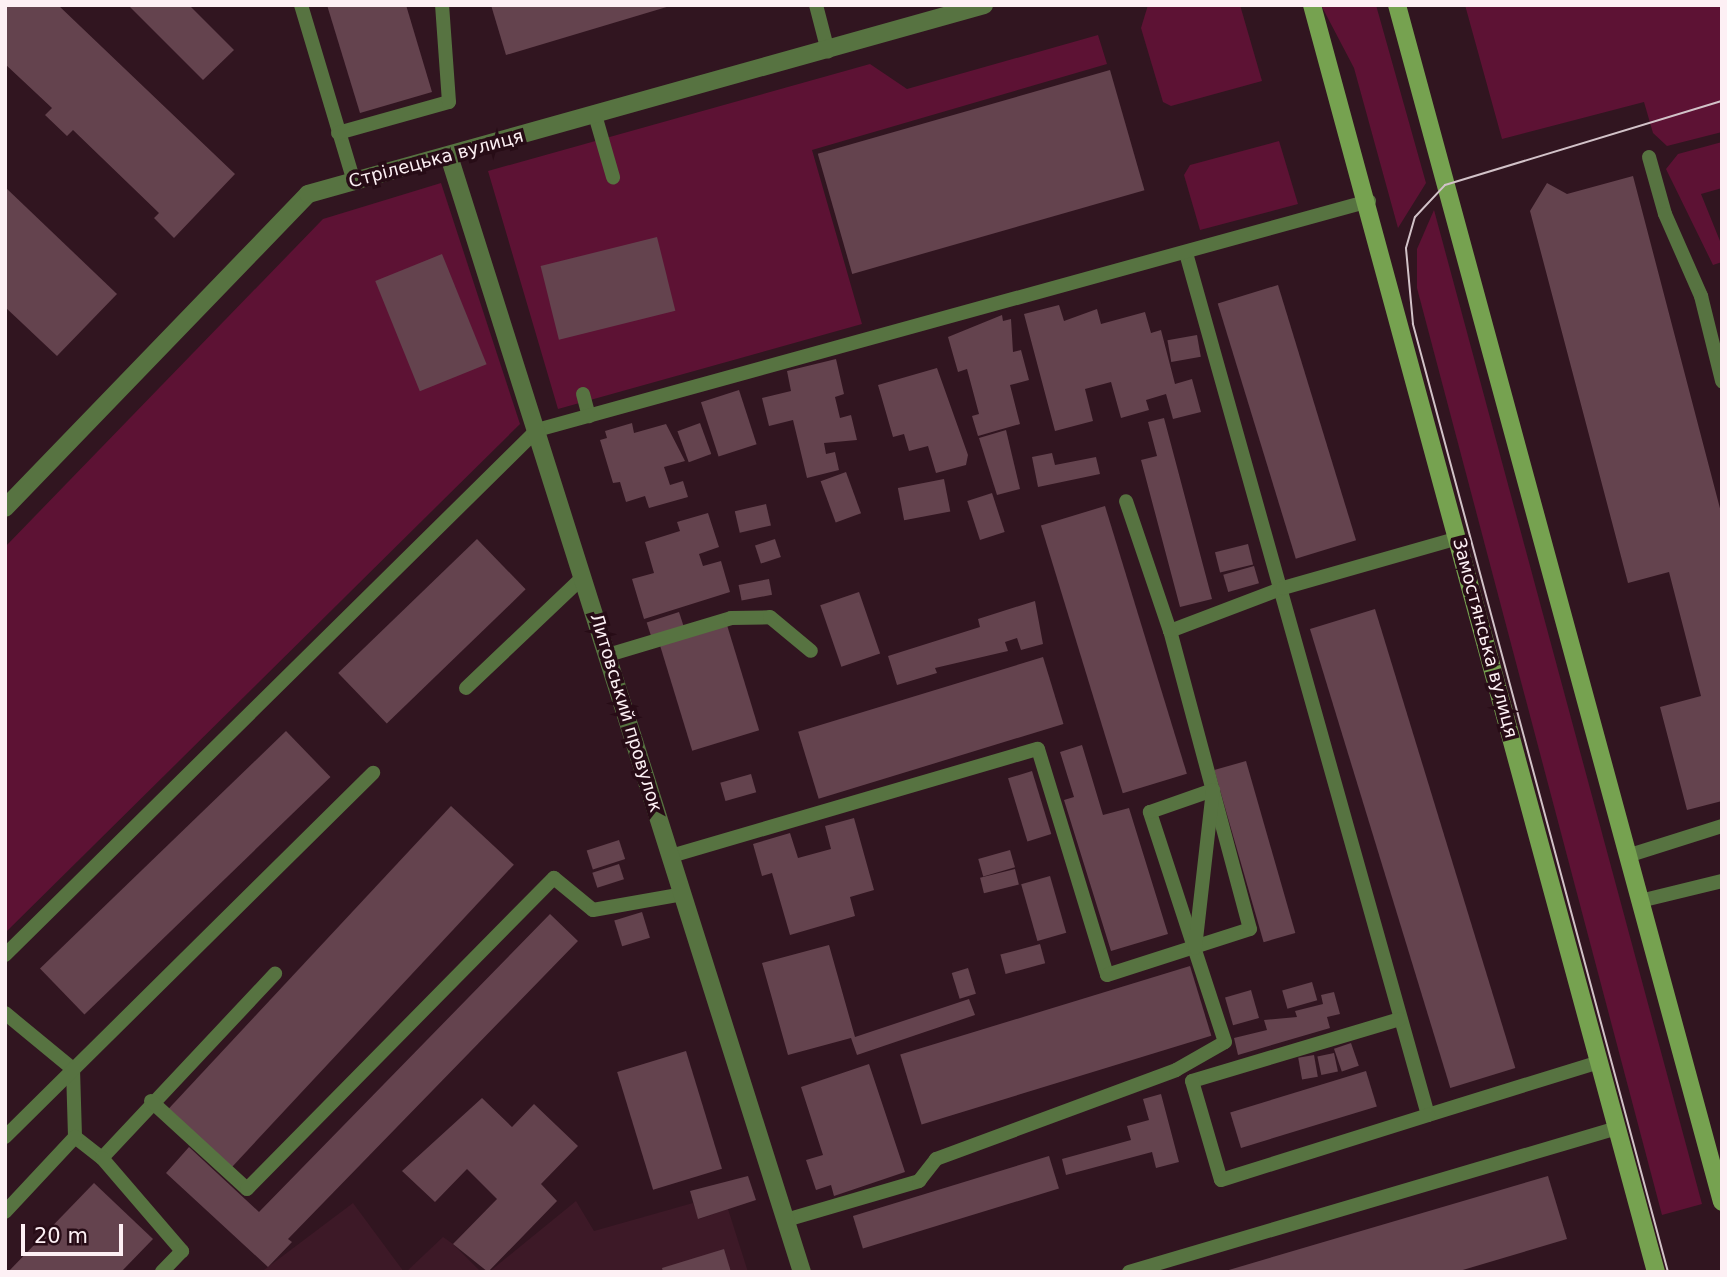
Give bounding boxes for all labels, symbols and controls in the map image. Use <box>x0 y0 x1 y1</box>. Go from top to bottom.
street label: Стрілецька вулиця <box>346 125 526 193</box>
street label: Замостянська вулиця <box>1448 536 1522 740</box>
street label: Литовський провулок <box>585 611 667 815</box>
scale bar <box>24 1210 126 1254</box>
text: 20 m <box>34 1224 88 1248</box>

